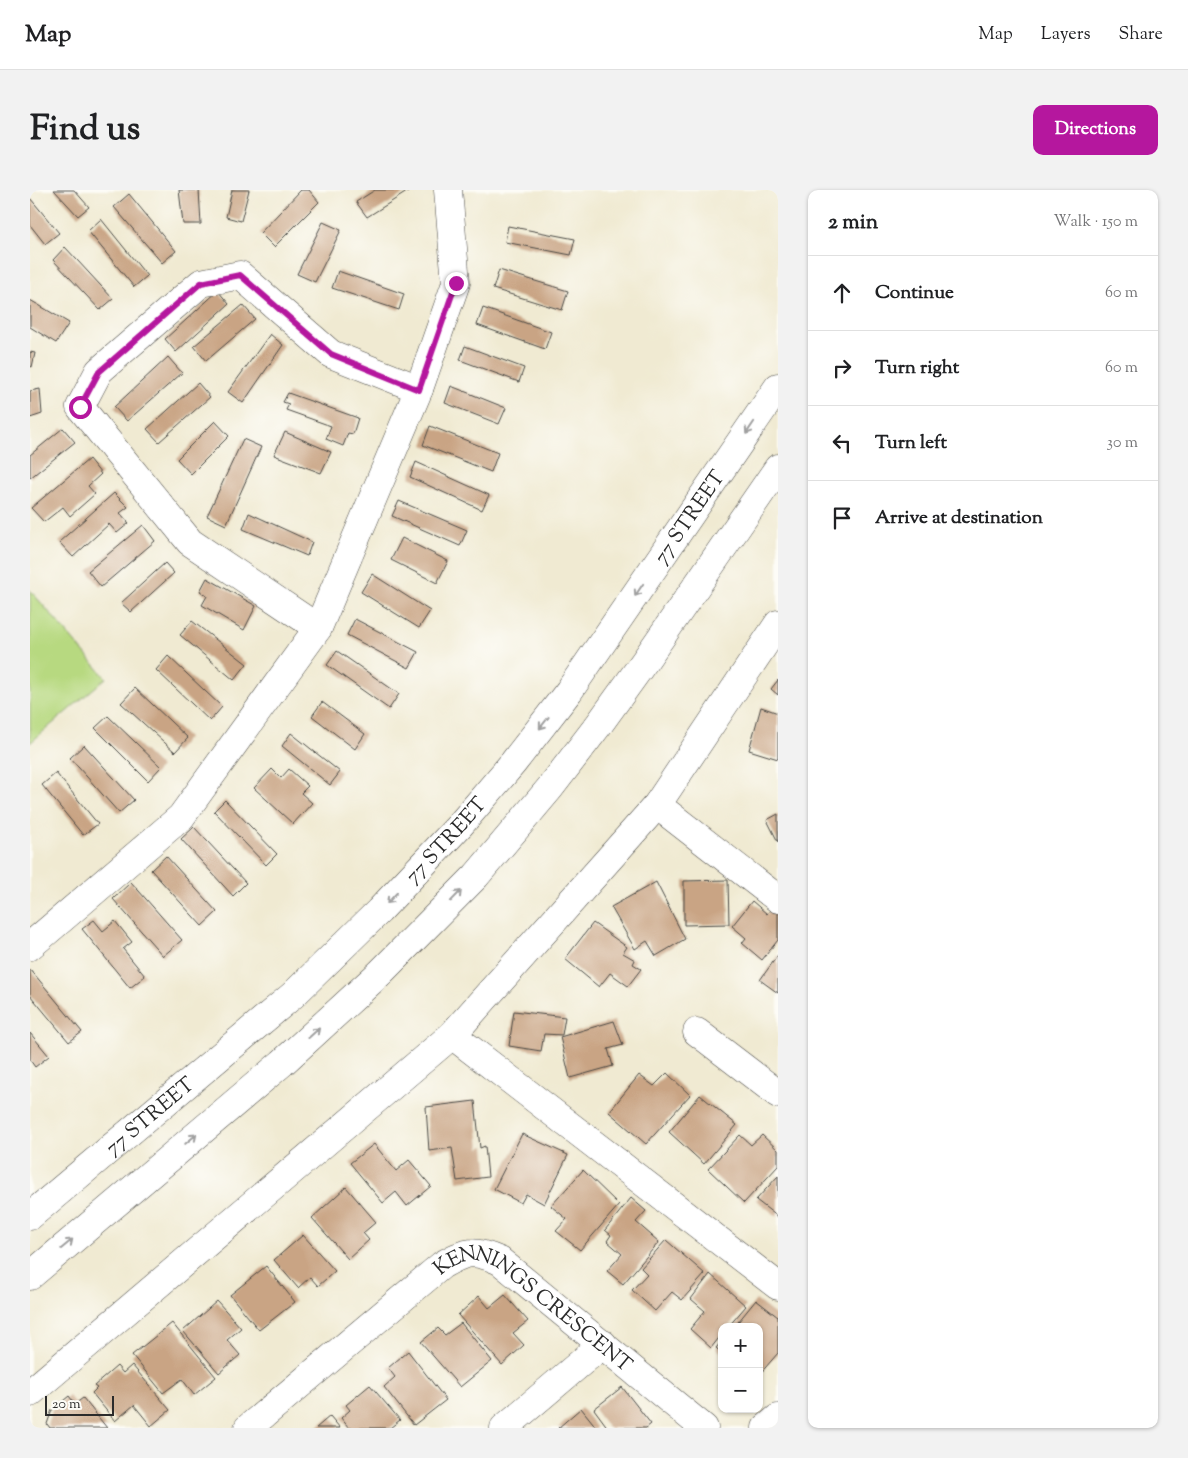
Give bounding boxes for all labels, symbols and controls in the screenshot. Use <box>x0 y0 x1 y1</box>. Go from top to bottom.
text: Map <box>25 18 71 52</box>
text: Map <box>978 22 1013 48</box>
text: Layers <box>1041 22 1091 48</box>
text: Share <box>1119 22 1163 48</box>
text: Find us <box>30 105 140 156</box>
button: Directions <box>1033 105 1158 155</box>
text: 2 min <box>828 208 878 238</box>
text: Walk · 150 m <box>1054 211 1138 234</box>
route end <box>445 272 468 295</box>
icon: ahead <box>828 279 856 307</box>
text: Continue <box>875 280 954 307</box>
text: 60 m <box>1105 282 1138 305</box>
icon: right <box>828 354 856 382</box>
text: Turn right <box>875 355 959 382</box>
text: 60 m <box>1105 357 1138 380</box>
route start <box>69 396 92 419</box>
one-way arrow <box>745 420 755 434</box>
icon: left <box>828 429 856 457</box>
text: Turn left <box>875 430 947 457</box>
text: 30 m <box>1107 432 1138 455</box>
street label: 77 STREET <box>647 465 733 571</box>
icon: arrive <box>828 504 856 532</box>
text: Arrive at destination <box>875 505 1043 532</box>
one-way arrow <box>633 583 643 597</box>
one-way arrow <box>539 716 550 729</box>
street label: 77 STREET <box>399 791 495 891</box>
one-way arrow <box>450 889 462 902</box>
one-way arrow <box>386 891 398 904</box>
one-way arrow <box>308 1027 321 1039</box>
street label: 77 STREET <box>100 1071 202 1163</box>
one-way arrow <box>185 1134 198 1145</box>
one-way arrow <box>61 1239 74 1250</box>
street label: KENNINGS CRESCENT <box>427 1239 638 1380</box>
map controls <box>718 1323 763 1413</box>
button: + <box>718 1323 763 1368</box>
button: − <box>718 1368 763 1413</box>
scale bar <box>45 1393 114 1416</box>
text: 20 m <box>52 1395 81 1415</box>

